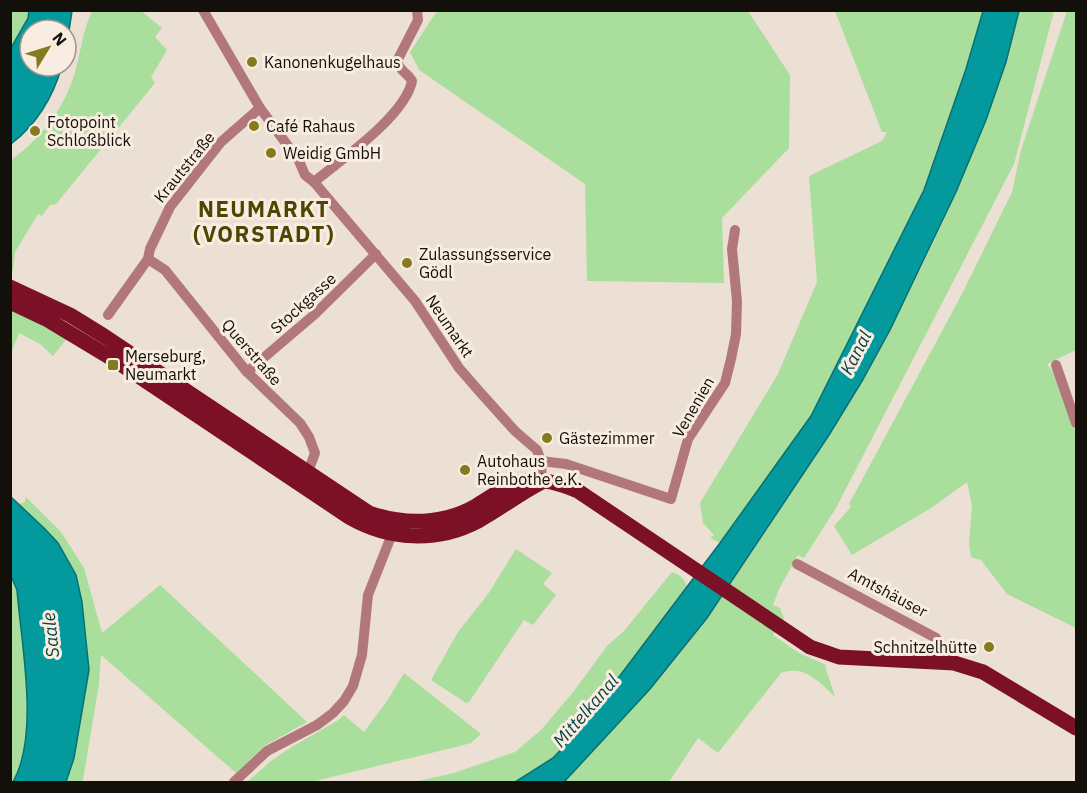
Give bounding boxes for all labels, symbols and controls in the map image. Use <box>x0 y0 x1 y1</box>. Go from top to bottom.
north arrow <box>18 18 78 78</box>
text: N <box>48 28 71 49</box>
place label: Kanonenkugelhaus <box>264 52 401 72</box>
marker: Kanonenkugelhaus <box>245 55 259 69</box>
place label: Fotopoint Schloßblick <box>47 112 132 150</box>
place label: Café Rahaus <box>266 116 355 136</box>
marker: Café Rahaus <box>247 119 261 133</box>
marker: Fotopoint Schloßblick <box>28 124 42 138</box>
street label: Krautstraße <box>149 127 219 207</box>
place label: Weidig GmbH <box>283 143 381 163</box>
marker: Weidig GmbH <box>264 146 278 160</box>
district label: NEUMARKT (VORSTADT) <box>193 194 335 248</box>
place label: Zulassungsservice Gödl <box>419 244 551 282</box>
marker: Zulassungsservice Gödl <box>400 256 414 270</box>
street label: Stockgasse <box>266 268 340 338</box>
street label: Neumarkt <box>422 291 478 361</box>
street label: Querstraße <box>218 315 287 390</box>
water label: Kanal <box>835 327 876 379</box>
place label: Merseburg, Neumarkt <box>125 346 206 384</box>
marker: Merseburg, Neumarkt <box>106 358 120 372</box>
street label: Venenien <box>668 373 718 441</box>
place label: Gästezimmer <box>559 428 655 448</box>
marker: Gästezimmer <box>540 431 554 445</box>
place label: Autohaus Reinbothe e.K. <box>477 451 582 489</box>
marker: Autohaus Reinbothe e.K. <box>458 463 472 477</box>
street label: Amtshäuser <box>845 563 931 621</box>
water label: Saale <box>37 611 64 659</box>
place label: Schnitzelhütte <box>873 637 977 657</box>
marker: Schnitzelhütte <box>982 640 996 654</box>
water label: Mittelkanal <box>548 669 624 752</box>

